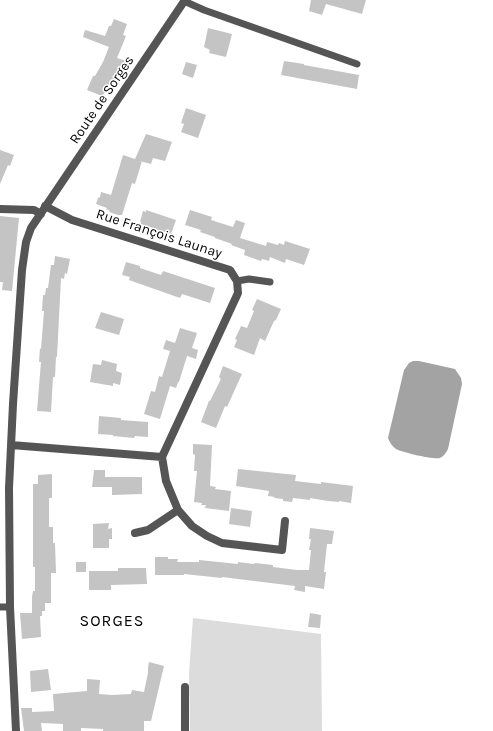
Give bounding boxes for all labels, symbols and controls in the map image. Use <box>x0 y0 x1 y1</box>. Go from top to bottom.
street label: Route de Sorges <box>66 53 138 147</box>
street label: Rue François Launay <box>94 206 224 262</box>
district label: SORGES <box>80 611 144 631</box>

